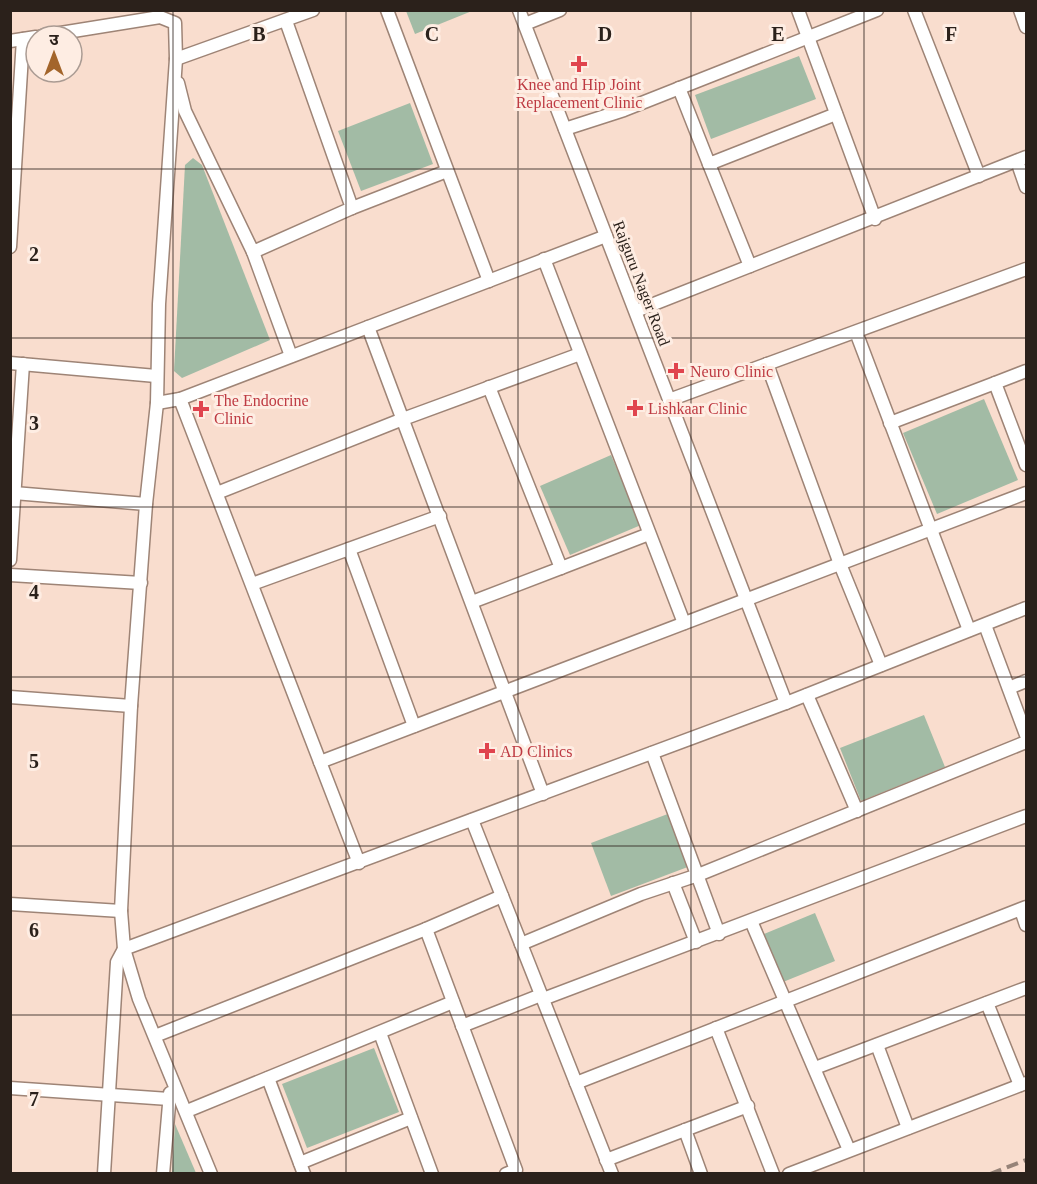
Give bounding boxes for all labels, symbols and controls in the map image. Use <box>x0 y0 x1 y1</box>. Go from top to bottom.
text: B <box>252 23 266 45</box>
text: C <box>425 23 439 45</box>
text: D <box>598 23 612 45</box>
text: E <box>771 23 785 45</box>
text: F <box>945 23 957 45</box>
north arrow <box>24 24 84 84</box>
text: उ <box>49 31 59 48</box>
marker: Knee and Hip Joint Replacement Clinic <box>570 55 588 73</box>
place label: Knee and Hip Joint Replacement Clinic <box>516 76 642 112</box>
street label: Rajguru Nager Road <box>609 218 673 348</box>
text: 2 <box>29 243 39 265</box>
marker: Neuro Clinic <box>667 362 685 380</box>
place label: Neuro Clinic <box>690 363 773 380</box>
place label: The Endocrine Clinic <box>214 392 309 427</box>
marker: Lishkaar Clinic <box>626 399 644 417</box>
marker: The Endocrine Clinic <box>192 400 210 418</box>
place label: Lishkaar Clinic <box>648 400 747 417</box>
text: 3 <box>29 412 39 434</box>
text: 4 <box>29 581 39 603</box>
marker: AD Clinics <box>478 742 496 760</box>
place label: AD Clinics <box>500 743 572 760</box>
text: 5 <box>29 750 39 772</box>
text: 6 <box>29 919 39 941</box>
text: 7 <box>29 1088 39 1110</box>

